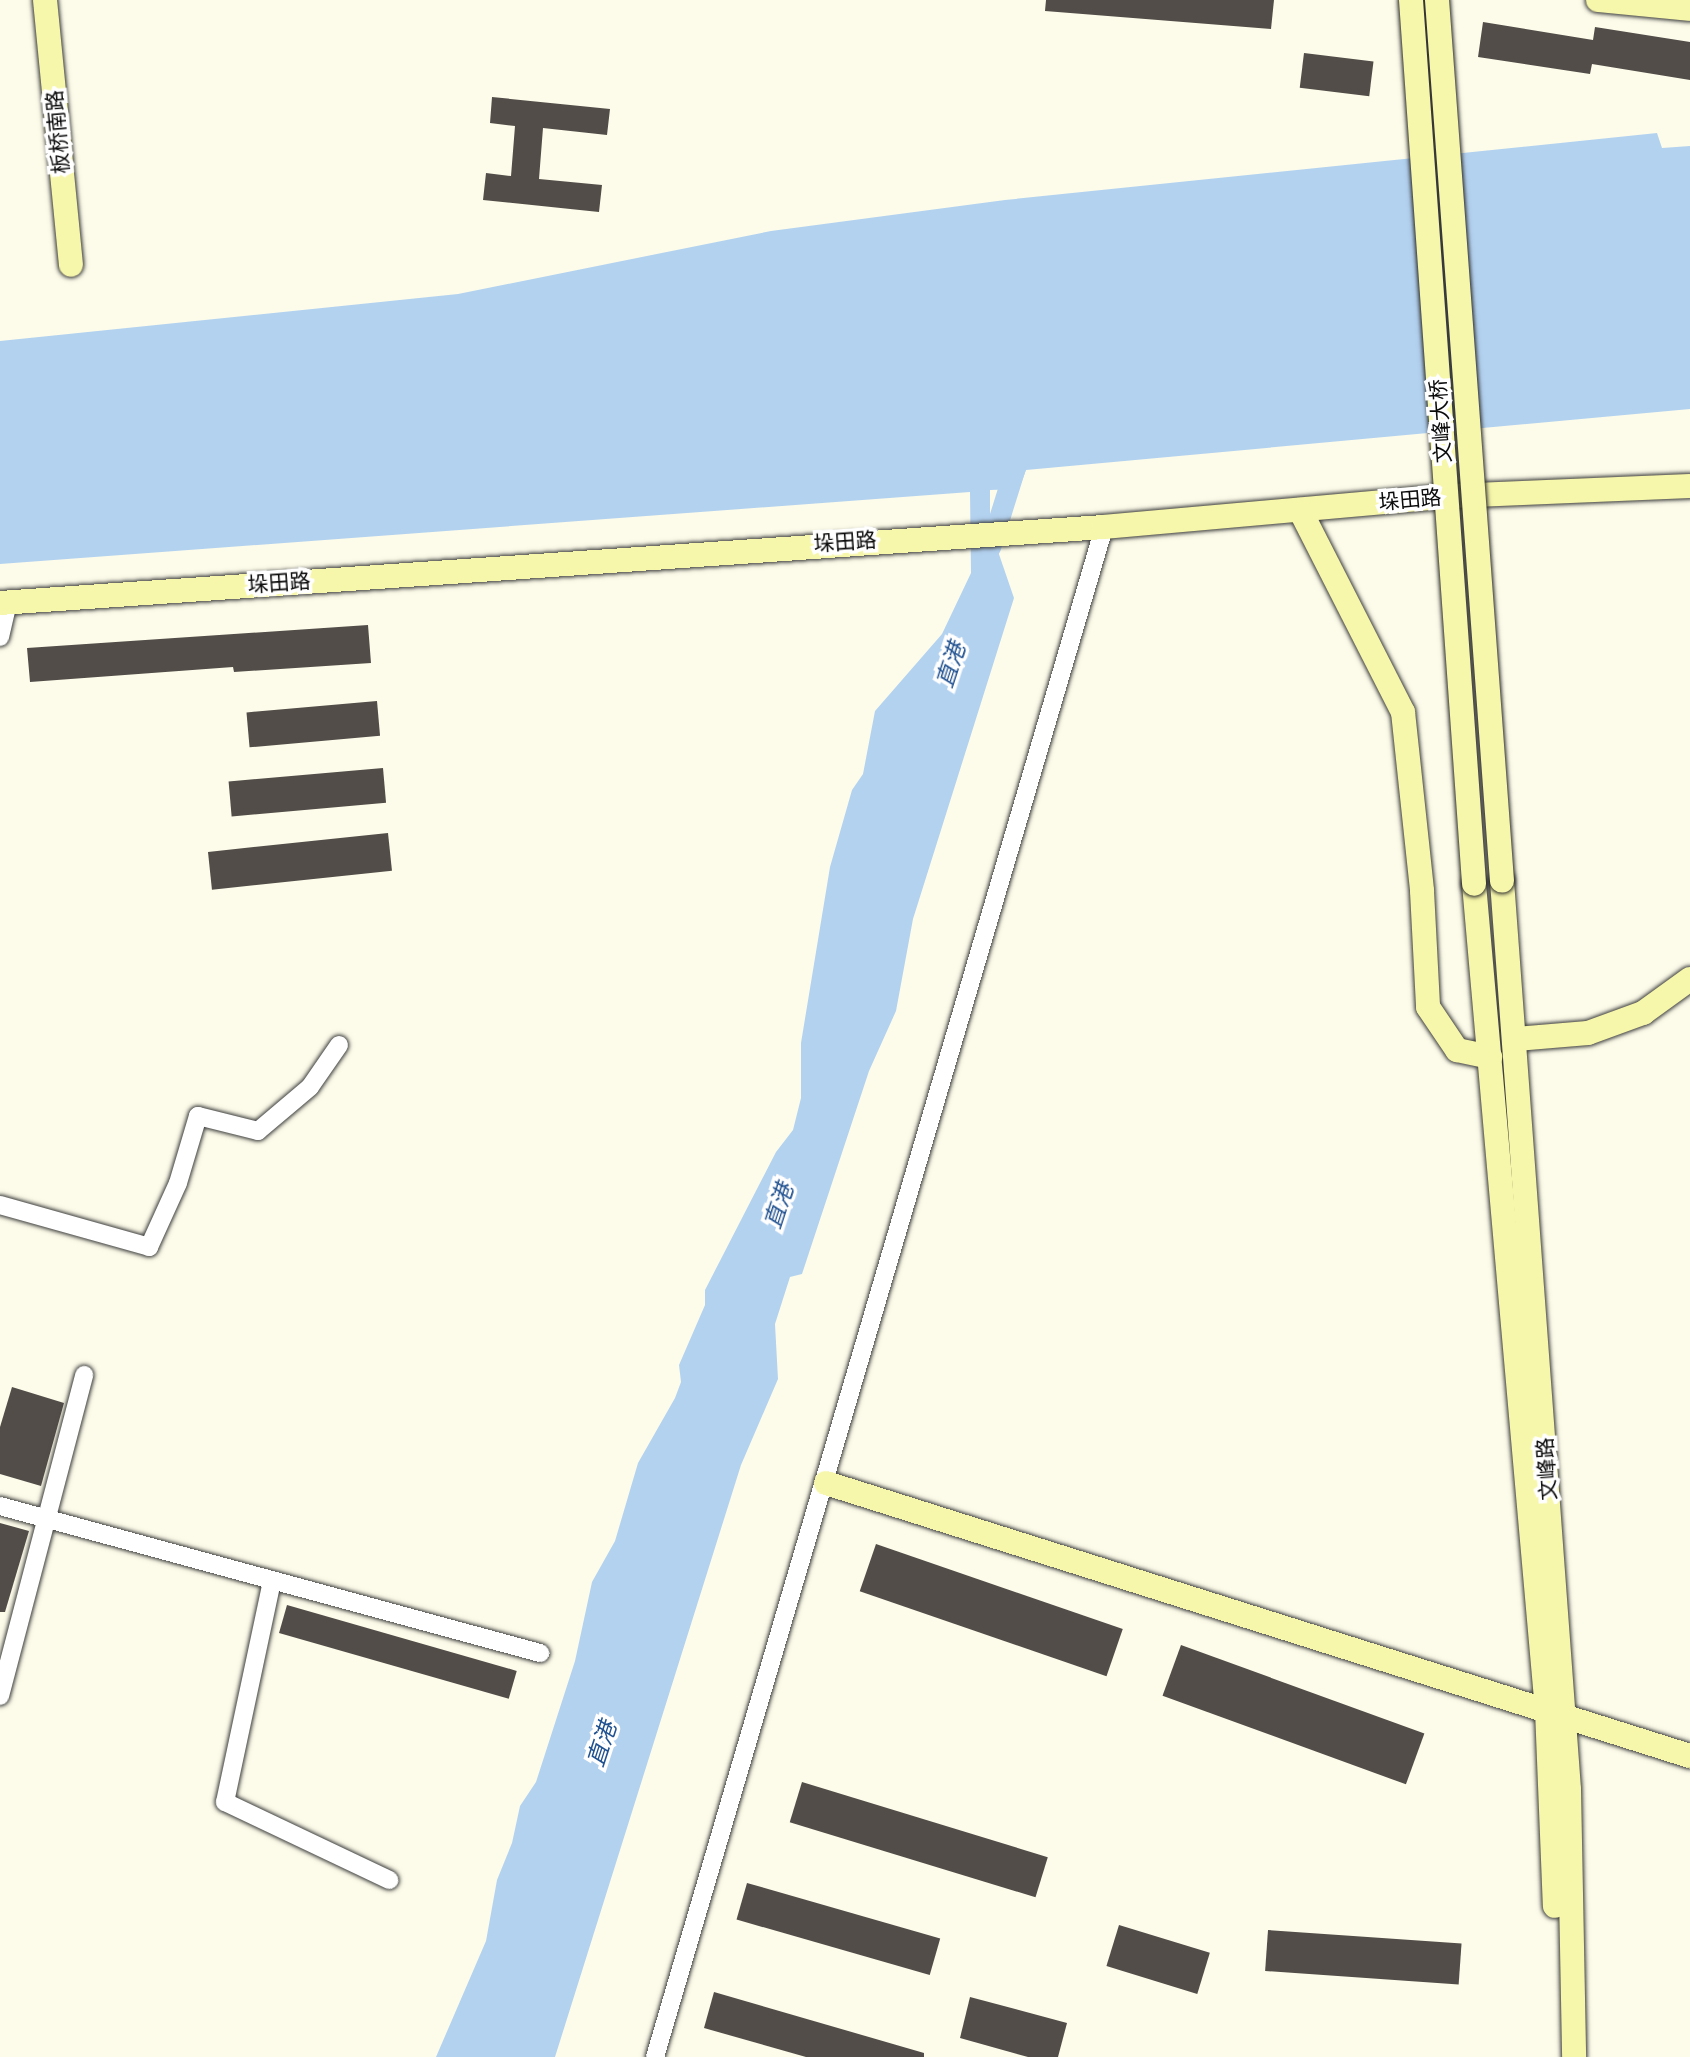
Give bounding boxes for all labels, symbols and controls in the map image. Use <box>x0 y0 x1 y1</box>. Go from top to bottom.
street label: 板桥南路 <box>42 89 74 175</box>
street label: 文峰大桥 <box>1426 378 1456 464</box>
street label: 垛田路 <box>1378 485 1442 515</box>
street label: 垛田路 <box>813 527 877 557</box>
street label: 垛田路 <box>247 568 311 598</box>
water label: 直港 <box>931 639 971 691</box>
water label: 直港 <box>759 1180 799 1232</box>
street label: 文峰路 <box>1532 1437 1562 1501</box>
water label: 直港 <box>582 1718 622 1770</box>

